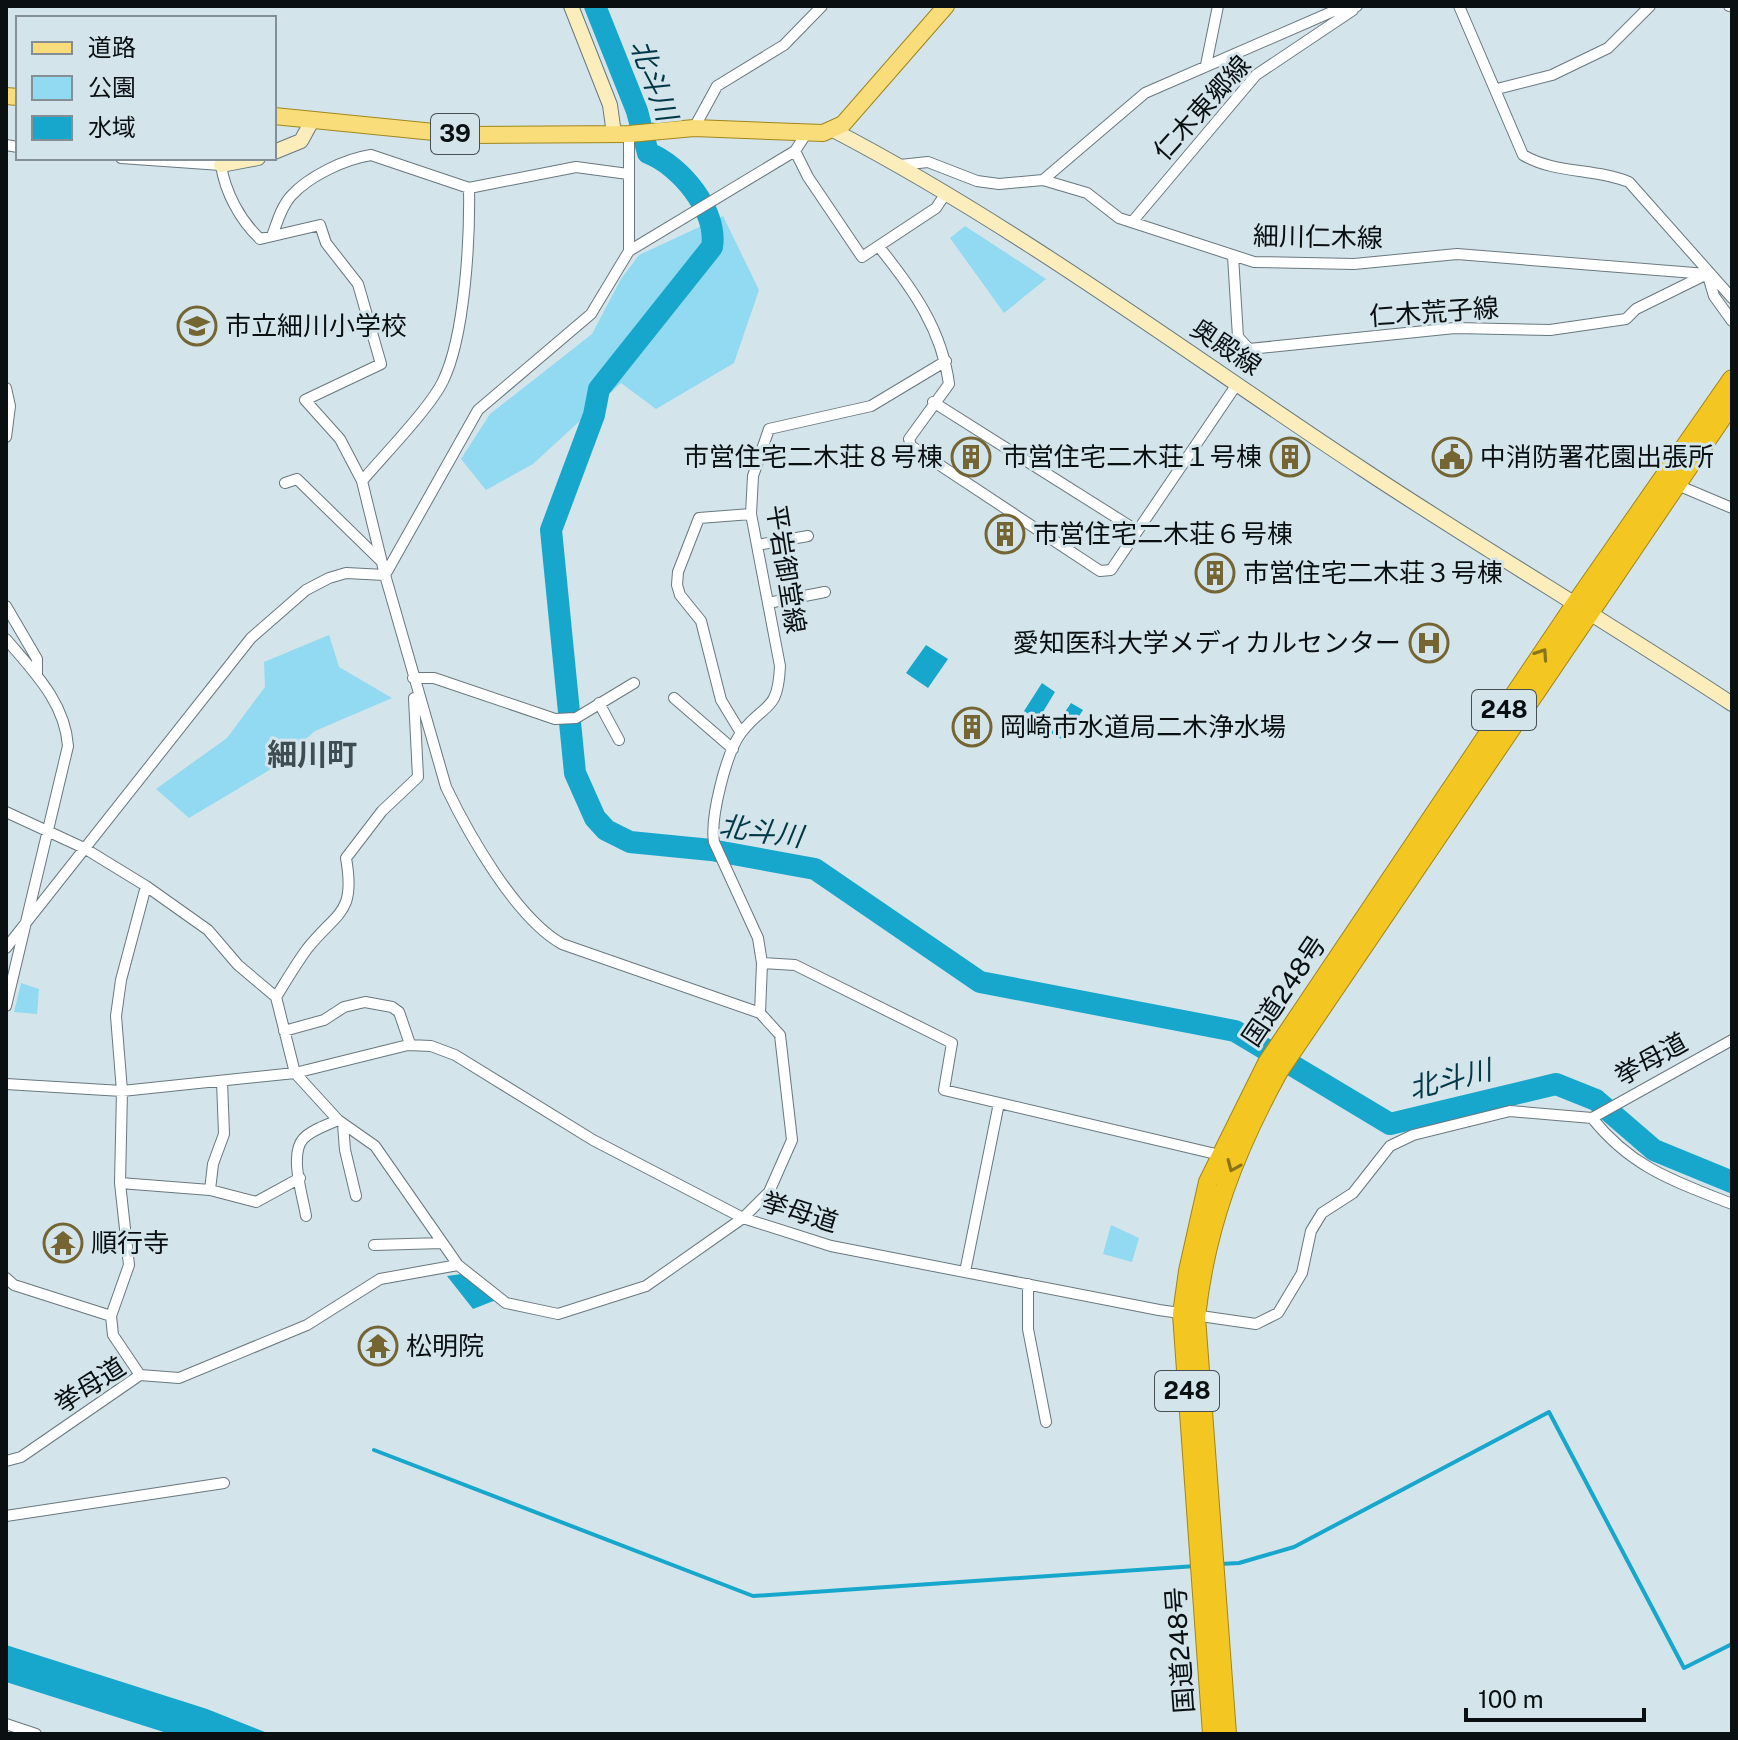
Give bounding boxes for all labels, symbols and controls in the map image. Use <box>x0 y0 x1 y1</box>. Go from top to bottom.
legend <box>16 16 276 160</box>
text: 道路 <box>88 33 136 61</box>
water label: 北斗川 <box>625 35 685 128</box>
street label: 仁木東郷線 <box>1147 49 1257 166</box>
text: 公園 <box>88 73 136 101</box>
text: 水域 <box>88 113 136 141</box>
road number: 39 <box>431 114 479 154</box>
street label: 細川仁木線 <box>1253 220 1383 253</box>
street label: 仁木荒子線 <box>1368 292 1500 331</box>
school or university icon: 市立細川小学校 <box>176 305 218 347</box>
place label: 市立細川小学校 <box>225 310 407 341</box>
street label: 奥殿線 <box>1185 312 1267 381</box>
building icon: 市営住宅二木荘８号棟 <box>950 436 992 478</box>
building icon: 市営住宅二木荘１号棟 <box>1269 436 1311 478</box>
public building icon: 中消防署花園出張所 <box>1431 436 1473 478</box>
place label: 市営住宅二木荘８号棟 <box>683 441 943 472</box>
place label: 市営住宅二木荘１号棟 <box>1002 441 1262 472</box>
place label: 中消防署花園出張所 <box>1480 441 1714 472</box>
street label: 平岩御堂線 <box>761 502 812 636</box>
building icon: 市営住宅二木荘６号棟 <box>984 513 1026 555</box>
place label: 市営住宅二木荘６号棟 <box>1033 518 1293 549</box>
building icon: 市営住宅二木荘３号棟 <box>1194 552 1236 594</box>
place label: 市営住宅二木荘３号棟 <box>1243 557 1503 588</box>
hospital icon: 愛知医科大学メディカルセンター <box>1408 622 1450 664</box>
place label: 愛知医科大学メディカルセンター <box>1013 627 1401 658</box>
one-way arrow <box>1532 648 1547 663</box>
road number: 248 <box>1472 690 1536 730</box>
building icon: 岡崎市水道局二木浄水場 <box>951 706 993 748</box>
place label: 岡崎市水道局二木浄水場 <box>1000 711 1286 742</box>
district label: 細川町 <box>267 736 357 772</box>
water label: 北斗川 <box>717 808 808 853</box>
street label: 国道248号 <box>1235 930 1332 1052</box>
street label: 挙母道 <box>1609 1026 1692 1091</box>
water label: 北斗川 <box>1405 1052 1498 1105</box>
one-way arrow <box>1226 1158 1242 1172</box>
street label: 挙母道 <box>758 1185 842 1238</box>
temple icon: 順行寺 <box>42 1222 84 1264</box>
place label: 順行寺 <box>91 1227 169 1258</box>
temple icon: 松明院 <box>357 1325 399 1367</box>
place label: 松明院 <box>406 1330 484 1361</box>
street label: 挙母道 <box>49 1350 131 1419</box>
road number: 248 <box>1155 1371 1219 1411</box>
street label: 国道248号 <box>1160 1586 1199 1714</box>
scale bar <box>1466 1672 1644 1722</box>
text: 100 m <box>1478 1685 1544 1713</box>

